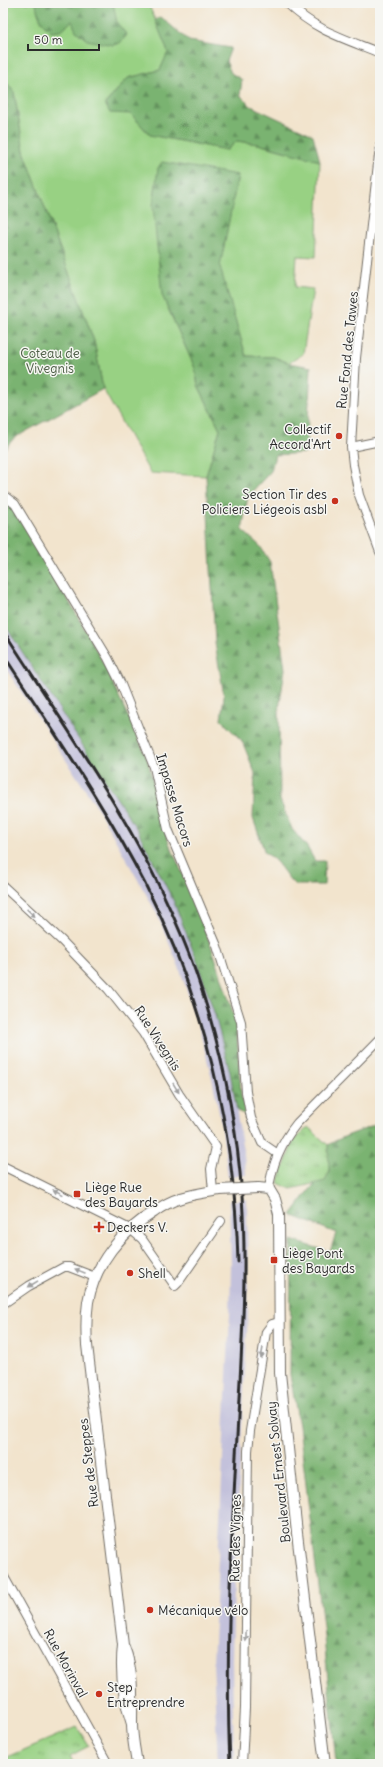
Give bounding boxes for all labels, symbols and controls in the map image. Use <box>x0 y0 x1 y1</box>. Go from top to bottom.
scale bar <box>28 26 99 52</box>
text: 50 m <box>34 32 63 47</box>
street label: Rue Fond des Tawes <box>333 290 362 410</box>
park label: Coteau de Vivegnis <box>20 345 80 377</box>
place label: Collectif Accord'Art <box>270 421 332 453</box>
marker: Collectif Accord'Art <box>334 431 344 441</box>
place label: Section Tir des Policiers Liégeois asbl <box>202 486 327 518</box>
marker: Section Tir des Policiers Liégeois asbl <box>330 496 340 506</box>
street label: Impasse Macors <box>152 751 197 849</box>
one-way arrow <box>27 908 36 917</box>
street label: Rue Vivegnis <box>130 1003 185 1074</box>
one-way arrow <box>172 1082 179 1094</box>
place label: Liège Rue des Bayards <box>85 1179 158 1211</box>
one-way arrow <box>52 1189 64 1195</box>
marker: Liège Rue des Bayards <box>72 1189 82 1199</box>
place label: Deckers V. <box>107 1219 168 1236</box>
marker: Deckers V. <box>94 1222 104 1232</box>
place label: Liège Pont des Bayards <box>282 1245 355 1277</box>
marker: Liège Pont des Bayards <box>269 1255 279 1265</box>
place label: Shell <box>138 1265 166 1282</box>
one-way arrow <box>73 1268 85 1274</box>
marker: Shell <box>125 1268 135 1278</box>
one-way arrow <box>27 1281 39 1288</box>
one-way arrow <box>259 1347 265 1359</box>
street label: Boulevard Ernest Solvay <box>263 1400 294 1544</box>
street label: Rue de Steppes <box>75 1417 102 1508</box>
street label: Rue des Vignes <box>226 1494 245 1582</box>
place label: Mécanique vélo <box>158 1602 248 1619</box>
marker: Mécanique vélo <box>145 1605 155 1615</box>
street label: Rue Morinval <box>40 1626 91 1701</box>
one-way arrow <box>243 1630 249 1643</box>
place label: Step Entreprendre <box>107 1679 185 1711</box>
marker: Step Entreprendre <box>94 1689 104 1699</box>

